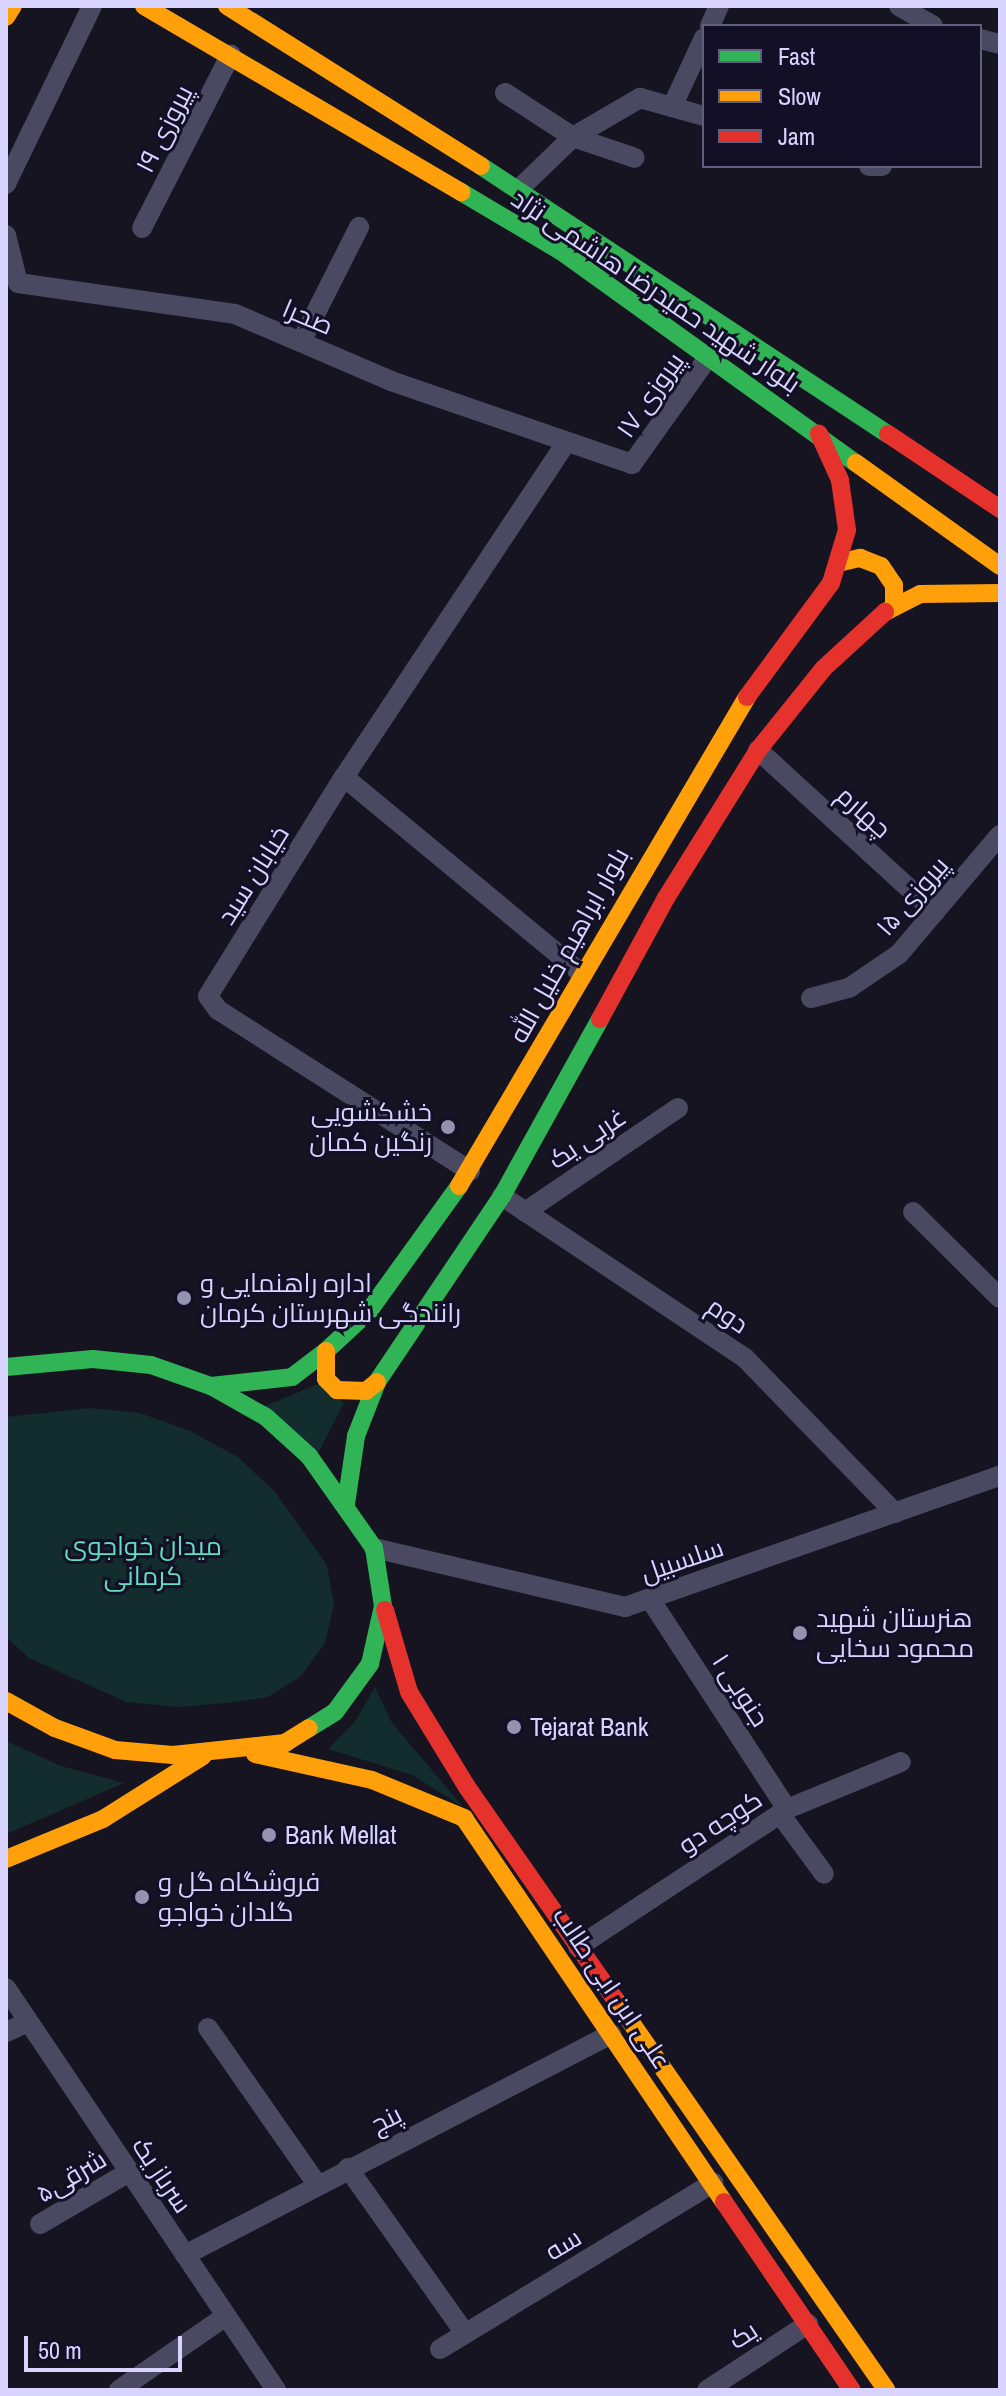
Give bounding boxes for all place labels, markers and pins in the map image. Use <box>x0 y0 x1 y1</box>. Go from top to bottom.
place label: خشکشویی رنگین کمان <box>309 1096 432 1158</box>
marker: خشکشویی رنگین کمان <box>439 1118 457 1136</box>
place label: اداره راهنمایی و رانندگی شهرستان کرمان <box>200 1267 461 1328</box>
marker: اداره راهنمایی و رانندگی شهرستان کرمان <box>175 1289 193 1307</box>
place label: هنرستان شهید محمود سخایی <box>816 1602 974 1664</box>
marker: هنرستان شهید محمود سخایی <box>791 1624 809 1642</box>
place label: Tejarat Bank <box>530 1711 649 1743</box>
marker: Tejarat Bank <box>505 1718 523 1736</box>
place label: Bank Mellat <box>285 1819 396 1851</box>
marker: Bank Mellat <box>260 1826 278 1844</box>
place label: فروشگاه گل و گلدان خواجو <box>158 1866 320 1928</box>
marker: فروشگاه گل و گلدان خواجو <box>133 1888 151 1906</box>

